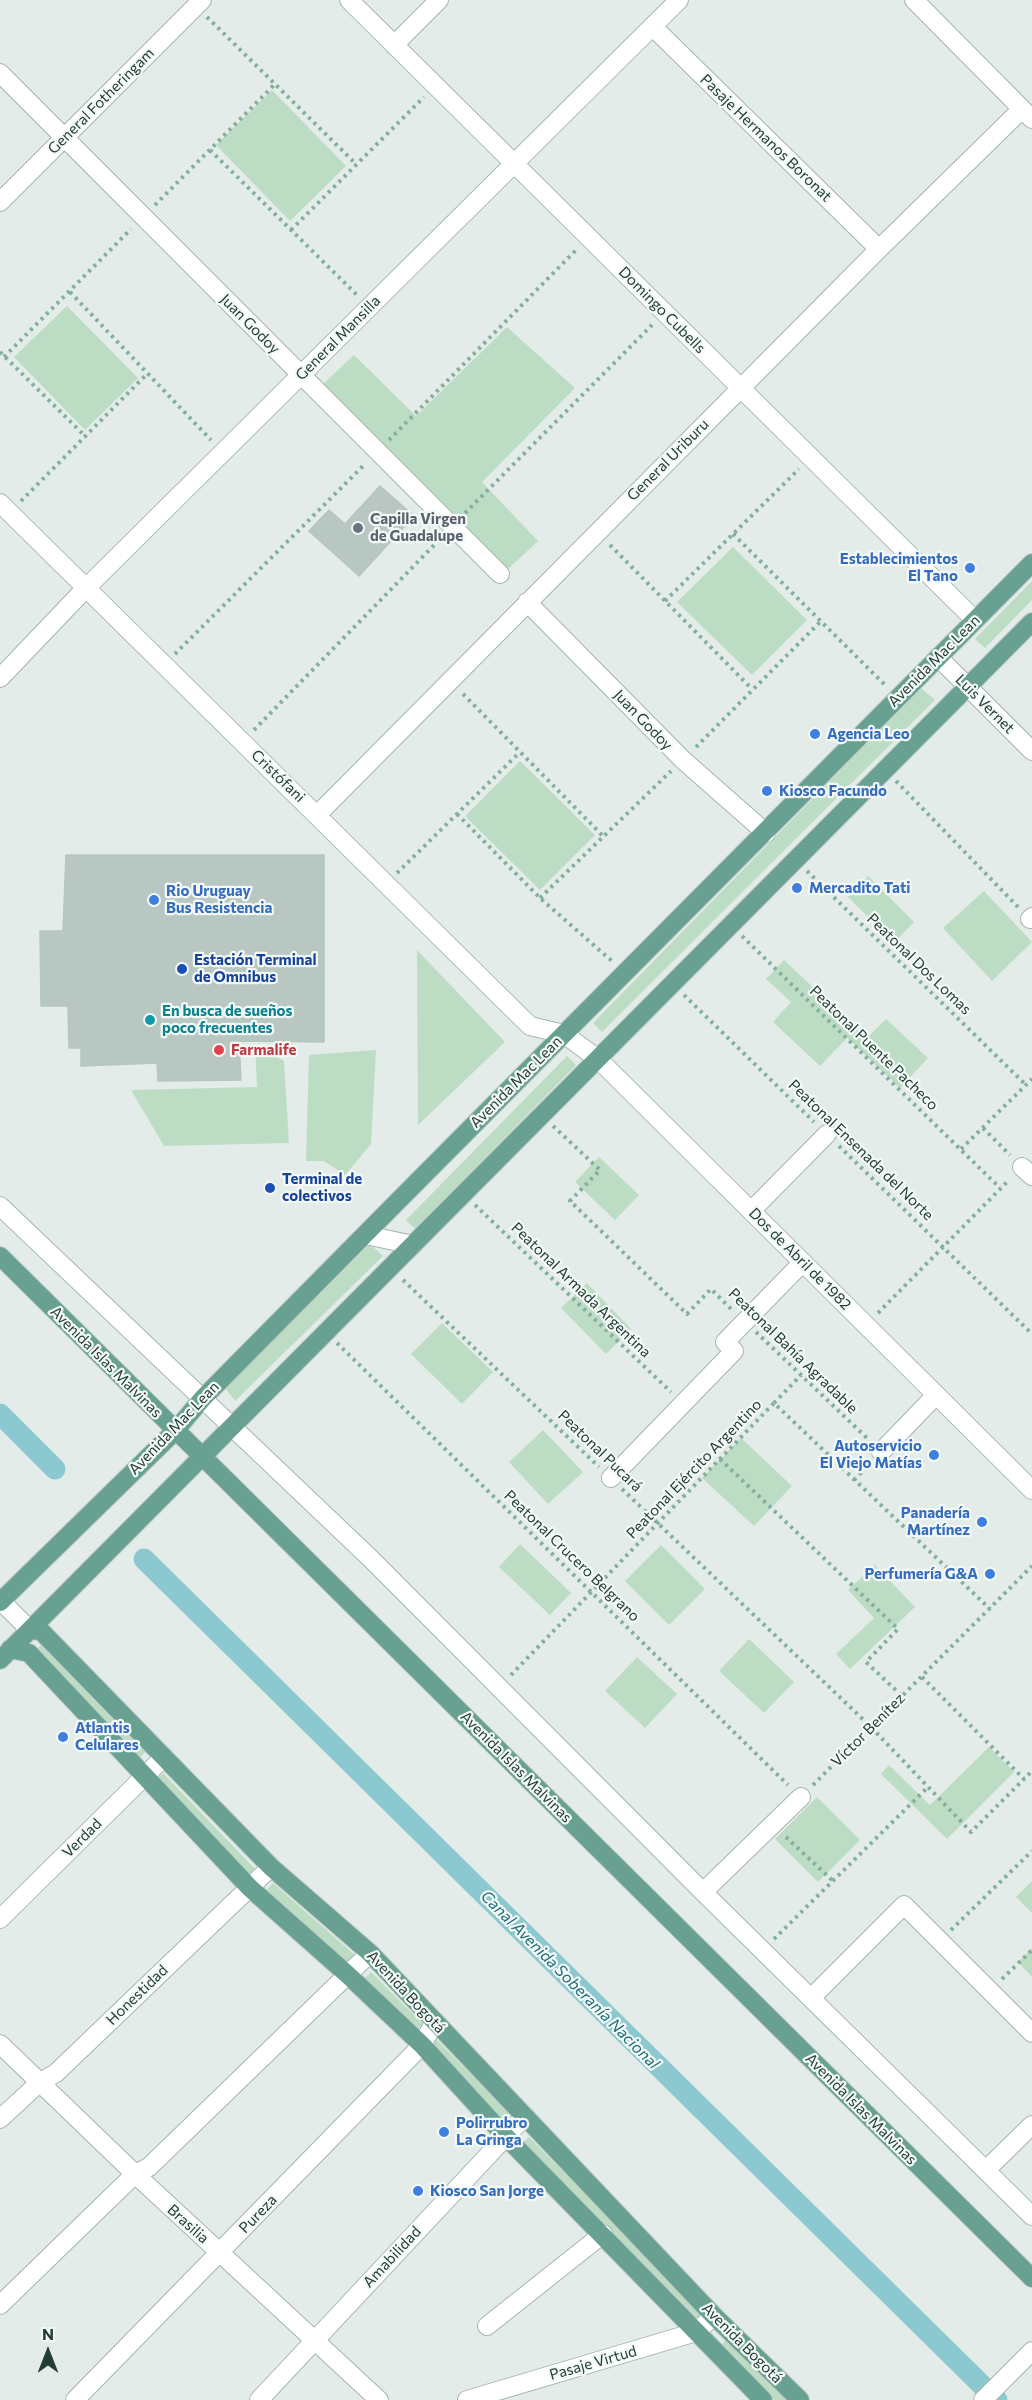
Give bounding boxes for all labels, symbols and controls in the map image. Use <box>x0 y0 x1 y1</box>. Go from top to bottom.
street label: General Fotheringam <box>44 44 158 158</box>
street label: Pasaje Hermanos Boronat <box>697 71 835 205</box>
street label: Domingo Cubells <box>615 263 709 357</box>
street label: Juan Godoy <box>216 290 284 358</box>
street label: General Mansilla <box>292 292 384 384</box>
street label: General Uriburu <box>623 415 713 505</box>
place label: Capilla Virgen de Guadalupe <box>370 510 466 545</box>
marker: Capilla Virgen de Guadalupe <box>351 521 365 535</box>
place label: Establecimientos El Tano <box>840 550 958 585</box>
marker: Establecimientos El Tano <box>963 561 977 575</box>
street label: Avenida Mac Lean <box>884 611 984 711</box>
street label: Luis Vernet <box>952 671 1018 737</box>
street label: Juan Godoy <box>610 686 676 754</box>
place label: Agencia Leo <box>827 725 910 743</box>
marker: Agencia Leo <box>808 727 822 741</box>
street label: Cristófani <box>247 746 309 806</box>
place label: Kiosco Facundo <box>779 782 887 800</box>
marker: Kiosco Facundo <box>760 784 774 798</box>
place label: Mercadito Tati <box>809 879 911 897</box>
marker: Mercadito Tati <box>790 881 804 895</box>
place label: Rio Uruguay Bus Resistencia <box>166 882 272 917</box>
marker: Rio Uruguay Bus Resistencia <box>147 893 161 907</box>
street label: Peatonal Dos Lomas <box>863 910 975 1018</box>
place label: Estación Terminal de Omnibus <box>194 951 317 986</box>
marker: Estación Terminal de Omnibus <box>175 962 189 976</box>
street label: Peatonal Puente Pacheco <box>806 982 942 1114</box>
place label: En busca de sueños poco frecuentes <box>162 1002 292 1037</box>
marker: En busca de sueños poco frecuentes <box>143 1013 157 1027</box>
street label: Avenida Mac Lean <box>466 1032 566 1132</box>
place label: Farmalife <box>231 1041 296 1059</box>
marker: Farmalife <box>212 1043 226 1057</box>
street label: Peatonal Ensenada del Norte <box>785 1076 937 1224</box>
place label: Terminal de colectivos <box>282 1170 362 1205</box>
marker: Terminal de colectivos <box>263 1181 277 1195</box>
street label: Dos de Abril de 1982 <box>745 1204 855 1314</box>
street label: Peatonal Armada Argentina <box>508 1219 654 1361</box>
street label: Peatonal Bahía Agradable <box>725 1285 861 1417</box>
street label: Avenida Islas Malvinas <box>47 1303 165 1421</box>
street label: Avenida Mac Lean <box>125 1378 223 1478</box>
street label: Peatonal Ejército Argentino <box>623 1396 765 1542</box>
street label: Peatonal Pucará <box>554 1406 646 1496</box>
place label: Autoservicio El Viejo Matías <box>820 1437 922 1472</box>
marker: Autoservicio El Viejo Matías <box>927 1448 941 1462</box>
street label: Peatonal Crucero Belgrano <box>501 1487 643 1625</box>
place label: Panadería Martínez <box>901 1504 970 1539</box>
marker: Panadería Martínez <box>975 1515 989 1529</box>
place label: Perfumería G&A <box>864 1565 978 1583</box>
marker: Perfumería G&A <box>983 1567 997 1581</box>
street label: Víctor Benítez <box>827 1689 909 1771</box>
street label: Avenida Islas Malvinas <box>457 1708 575 1826</box>
place label: Atlantis Celulares <box>75 1719 139 1754</box>
marker: Atlantis Celulares <box>56 1730 70 1744</box>
street label: Verdad <box>59 1815 105 1861</box>
water label: Canal Avenida Soberanía Nacional <box>477 1887 663 2073</box>
street label: Avenida Bogotá <box>363 1947 449 2037</box>
street label: Honestidad <box>102 1961 172 2029</box>
street label: Avenida Islas Malvinas <box>802 2050 920 2168</box>
place label: Polirrubro La Gringa <box>456 2114 528 2149</box>
marker: Polirrubro La Gringa <box>437 2125 451 2139</box>
place label: Kiosco San Jorge <box>430 2182 544 2200</box>
marker: Kiosco San Jorge <box>411 2184 425 2198</box>
street label: Pureza <box>235 2191 281 2237</box>
street label: Brasilia <box>164 2201 212 2247</box>
street label: Amabilidad <box>359 2223 425 2291</box>
street label: Avenida Bogotá <box>698 2299 786 2387</box>
north arrow <box>18 2322 78 2382</box>
text: N <box>42 2324 54 2343</box>
street label: Pasaje Virtud <box>547 2342 639 2384</box>

